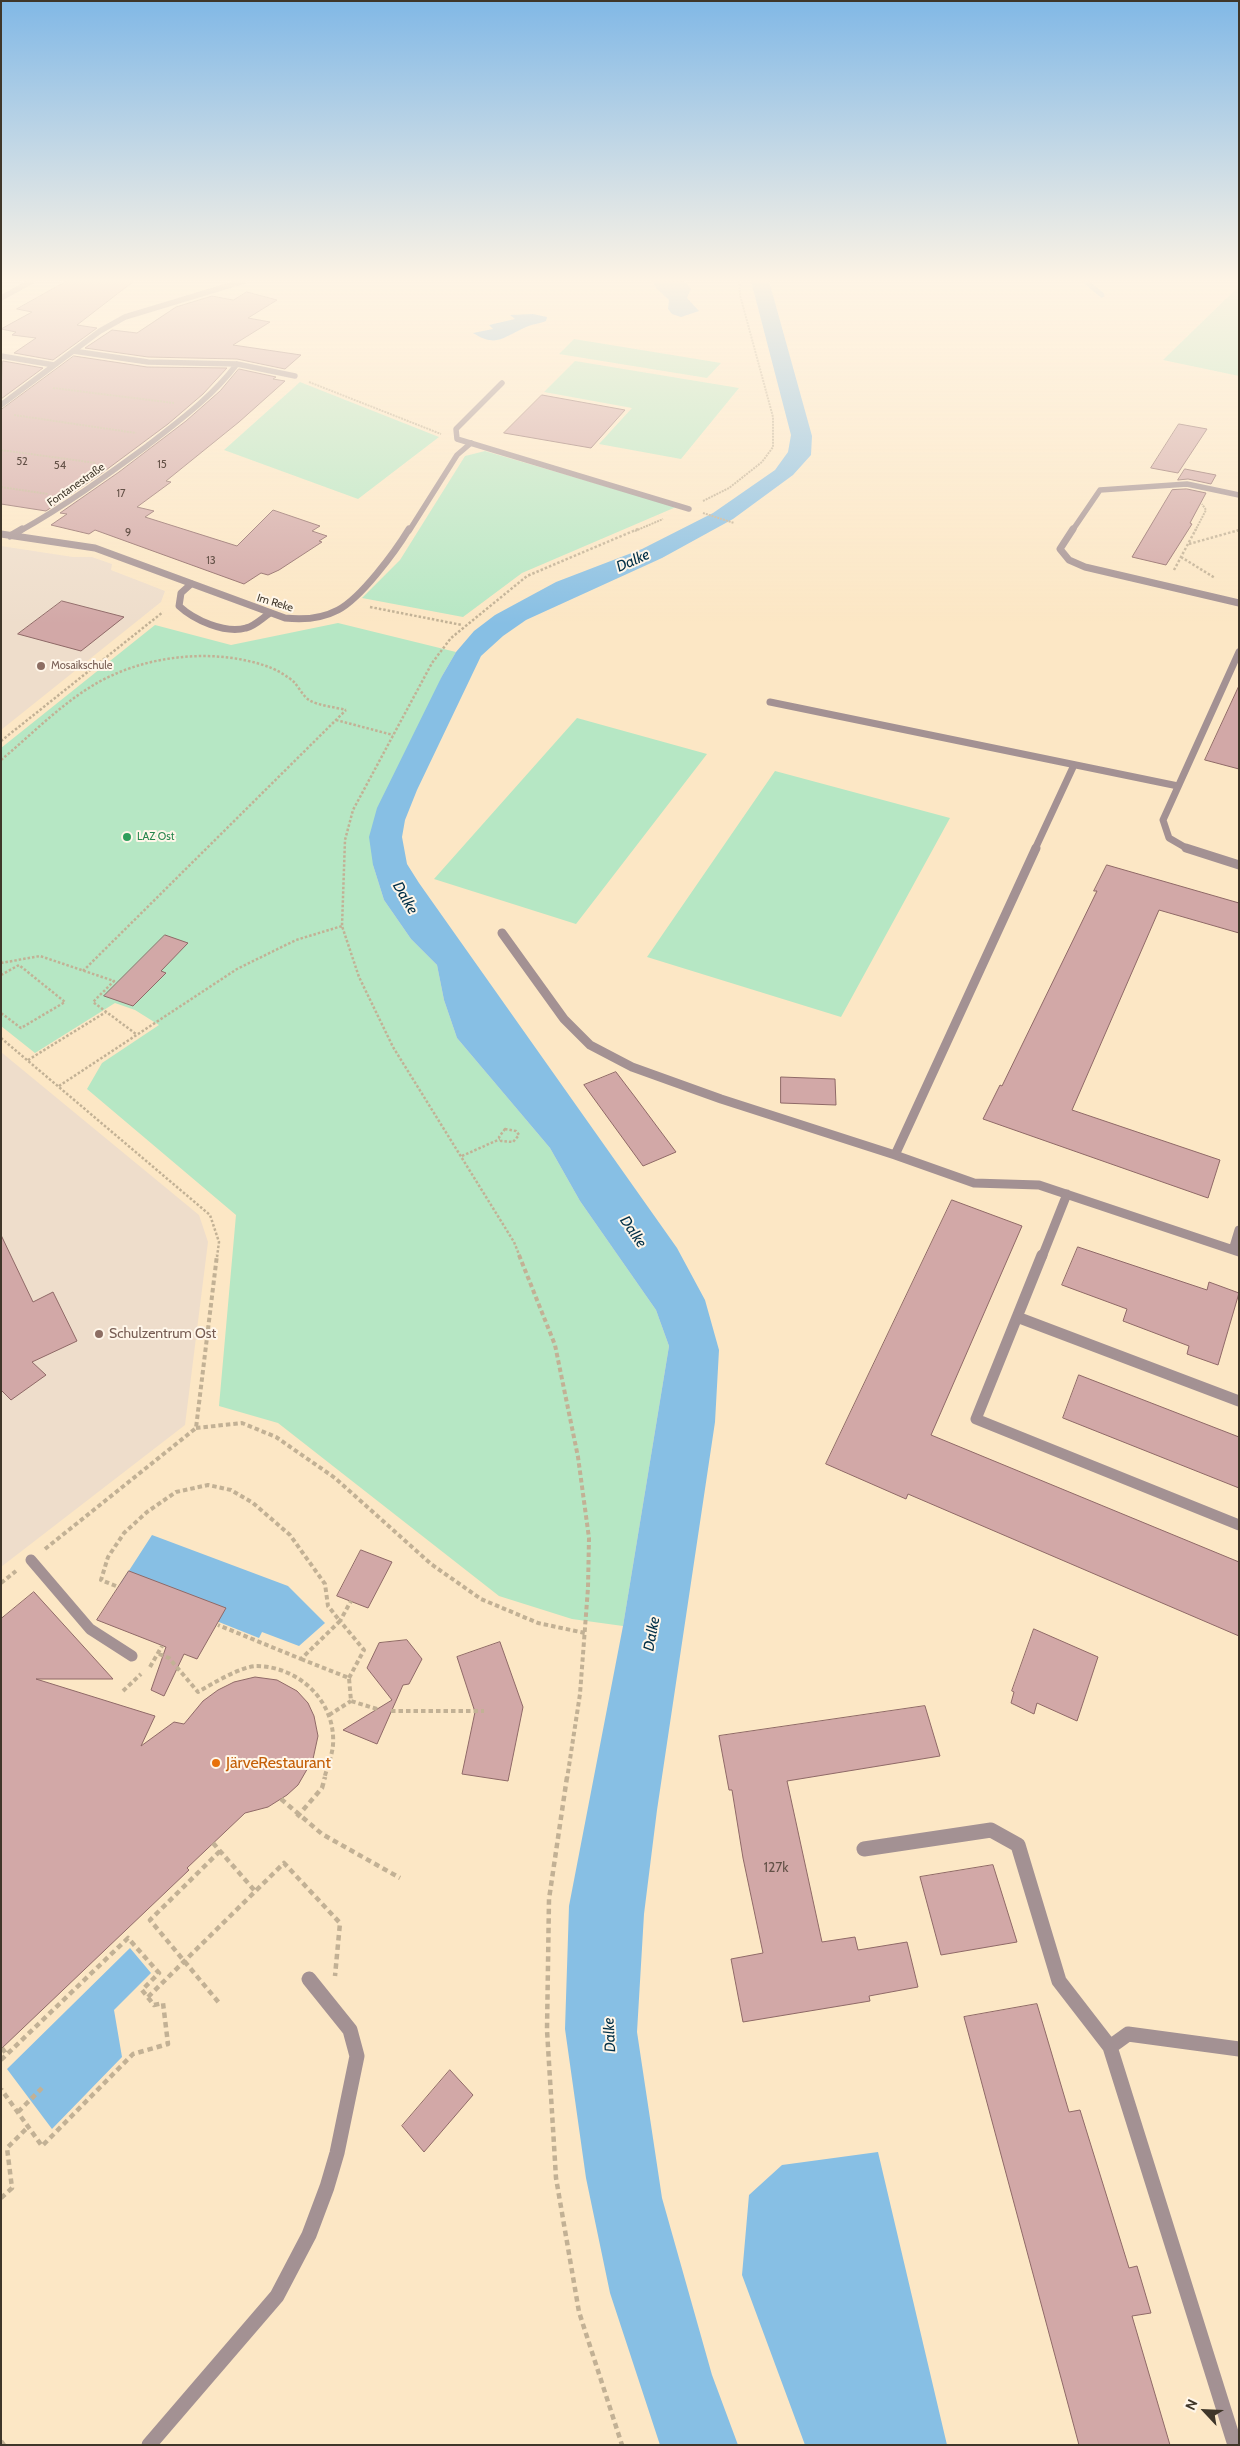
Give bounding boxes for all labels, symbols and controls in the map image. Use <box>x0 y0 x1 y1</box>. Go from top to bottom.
house number: 52 <box>16 455 28 469</box>
house number: 15 <box>157 458 167 472</box>
house number: 54 <box>54 459 66 473</box>
street label: Fontanestraße <box>45 460 107 510</box>
house number: 17 <box>116 487 126 501</box>
house number: 9 <box>125 526 131 540</box>
water label: Dalke <box>614 546 652 576</box>
house number: 13 <box>206 554 216 568</box>
street label: Im Reke <box>255 591 295 615</box>
place label: Mosaikschule <box>51 659 112 673</box>
marker: Mosaikschule <box>35 660 47 672</box>
place label: LAZ Ost <box>137 830 174 844</box>
marker: LAZ Ost <box>121 831 133 843</box>
water label: Dalke <box>389 879 421 917</box>
water label: Dalke <box>616 1213 650 1251</box>
place label: Schulzentrum Ost <box>109 1326 216 1342</box>
marker: Schulzentrum Ost <box>93 1328 105 1340</box>
water label: Dalke <box>640 1615 664 1653</box>
place label: JärveRestaurant <box>226 1753 331 1773</box>
marker: JärveRestaurant <box>210 1757 222 1769</box>
house number: 127k <box>763 1860 789 1876</box>
water label: Dalke <box>600 2017 620 2053</box>
north arrow <box>1180 2386 1230 2436</box>
text: N <box>1181 2396 1202 2413</box>

